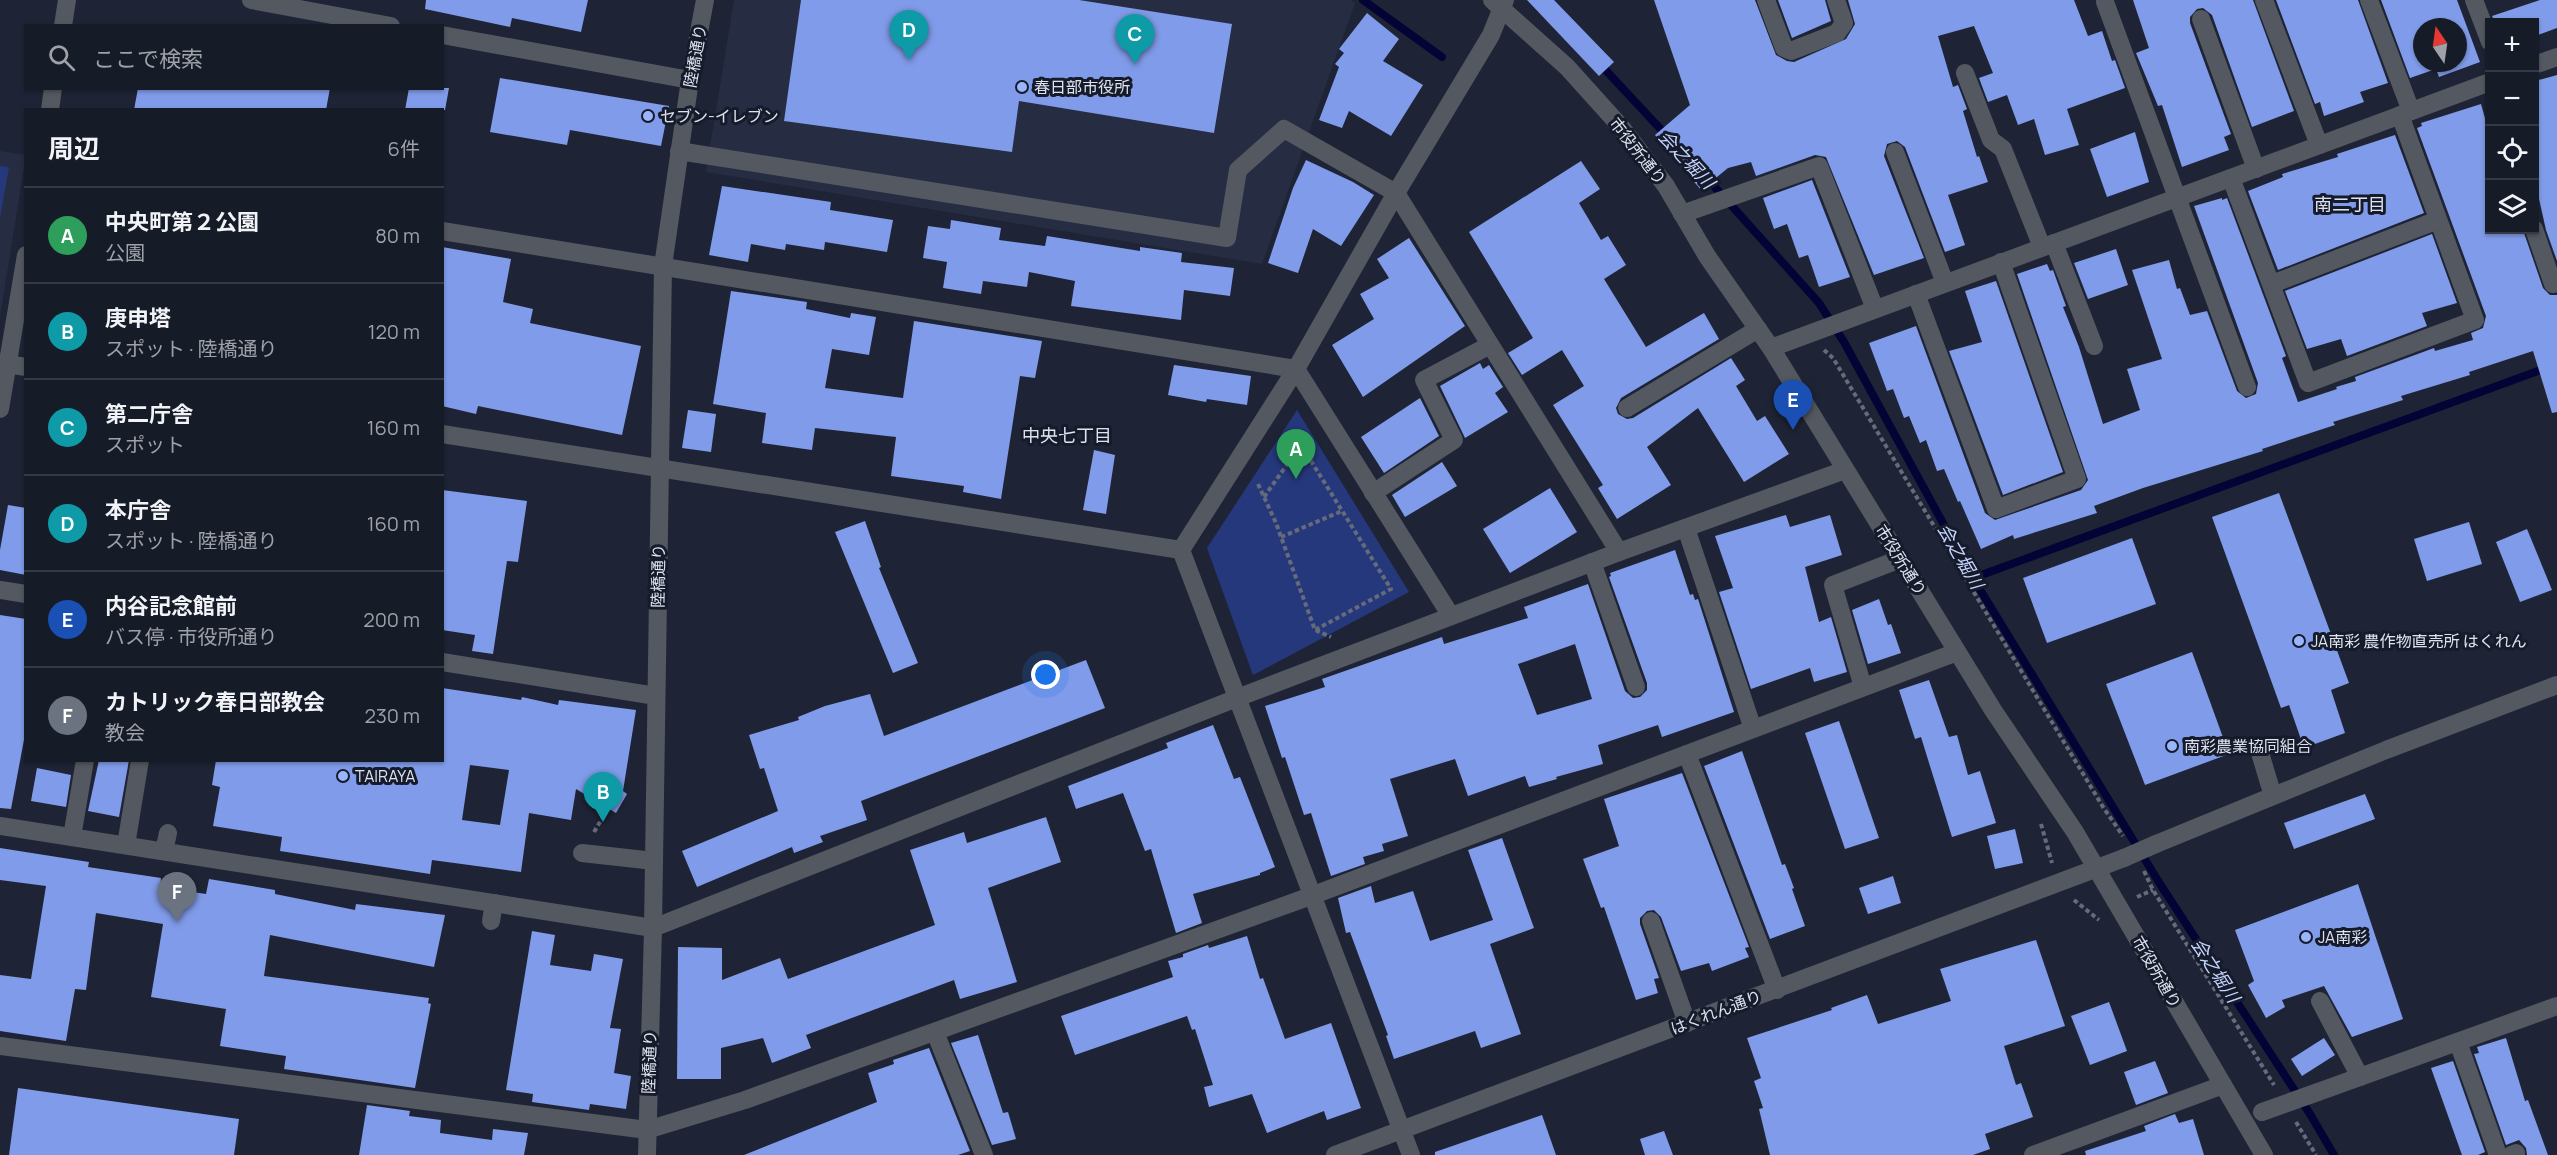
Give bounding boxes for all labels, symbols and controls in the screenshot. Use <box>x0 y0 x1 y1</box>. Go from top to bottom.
pin: D <box>890 10 928 60</box>
pin: C <box>1116 14 1154 64</box>
north arrow <box>2413 18 2467 72</box>
map controls <box>2485 18 2539 234</box>
button: + <box>2485 18 2539 72</box>
street label: 陸橋通り <box>679 23 711 89</box>
search box <box>24 24 444 90</box>
icon: search <box>45 41 78 74</box>
text: ここで検索 <box>93 44 203 74</box>
button: − <box>2485 72 2539 126</box>
place label: 春日部市役所 <box>1034 76 1130 98</box>
marker: 春日部市役所 <box>1015 80 1029 94</box>
place label: セブン-イレブン <box>660 105 779 127</box>
marker: セブン-イレブン <box>641 109 655 123</box>
street label: 市役所通り <box>1605 113 1671 189</box>
water label: 会之堀川 <box>1654 124 1722 195</box>
button: locate <box>2485 126 2539 180</box>
text: 周辺 <box>48 130 100 166</box>
text: 6件 <box>388 135 420 162</box>
button: layers <box>2485 180 2539 234</box>
district label: 南二丁目 <box>2314 192 2386 216</box>
text: 中央町第２公園 <box>105 207 259 237</box>
text: A <box>61 222 74 249</box>
text: 80 m <box>375 222 420 249</box>
text: 公園 <box>105 239 145 266</box>
text: 庚申塔 <box>105 303 171 333</box>
text: B <box>61 318 74 345</box>
text: 120 m <box>368 318 420 345</box>
text: スポット · 陸橋通り <box>105 335 278 362</box>
pin: E <box>1774 380 1812 430</box>
text: 第二庁舎 <box>105 399 193 429</box>
text: C <box>60 414 75 441</box>
text: 160 m <box>367 414 420 441</box>
district label: 中央七丁目 <box>1022 423 1112 447</box>
pin: A <box>1276 430 1316 479</box>
text: スポット <box>105 431 185 458</box>
text: 本庁舎 <box>105 495 171 525</box>
text: D <box>60 510 75 537</box>
text: 160 m <box>367 510 420 537</box>
water label: 会之堀川 <box>1933 519 1990 595</box>
street label: 市役所通り <box>1870 520 1932 600</box>
text: スポット · 陸橋通り <box>105 527 278 554</box>
street label: 陸橋通り <box>646 544 670 608</box>
text: 内谷記念館前 <box>105 591 237 621</box>
text: E <box>62 606 73 633</box>
text: 200 m <box>363 606 420 633</box>
text: バス停 · 市役所通り <box>105 623 278 650</box>
place label: JA南彩 農作物直売所 はくれん <box>2311 630 2527 652</box>
marker: JA南彩 農作物直売所 はくれん <box>2292 634 2306 648</box>
your location <box>1031 660 1060 689</box>
text: カトリック春日部教会 <box>105 687 325 717</box>
text: F <box>62 702 73 729</box>
text: 230 m <box>364 702 420 729</box>
text: 教会 <box>105 719 145 746</box>
place label: 南彩農業協同組合 <box>2184 735 2312 757</box>
marker: 南彩農業協同組合 <box>2165 739 2179 753</box>
place label: TAIRAYA <box>355 765 415 787</box>
marker: TAIRAYA <box>336 769 350 783</box>
pin: B <box>584 772 622 822</box>
pin: F <box>158 872 196 922</box>
place label: JA南彩 <box>2318 926 2367 948</box>
marker: JA南彩 <box>2299 930 2313 944</box>
street label: 市役所通り <box>2127 932 2187 1012</box>
water label: 会之堀川 <box>2186 933 2247 1008</box>
street label: はくれん通り <box>1667 985 1765 1039</box>
street label: 陸橋通り <box>637 1030 661 1094</box>

